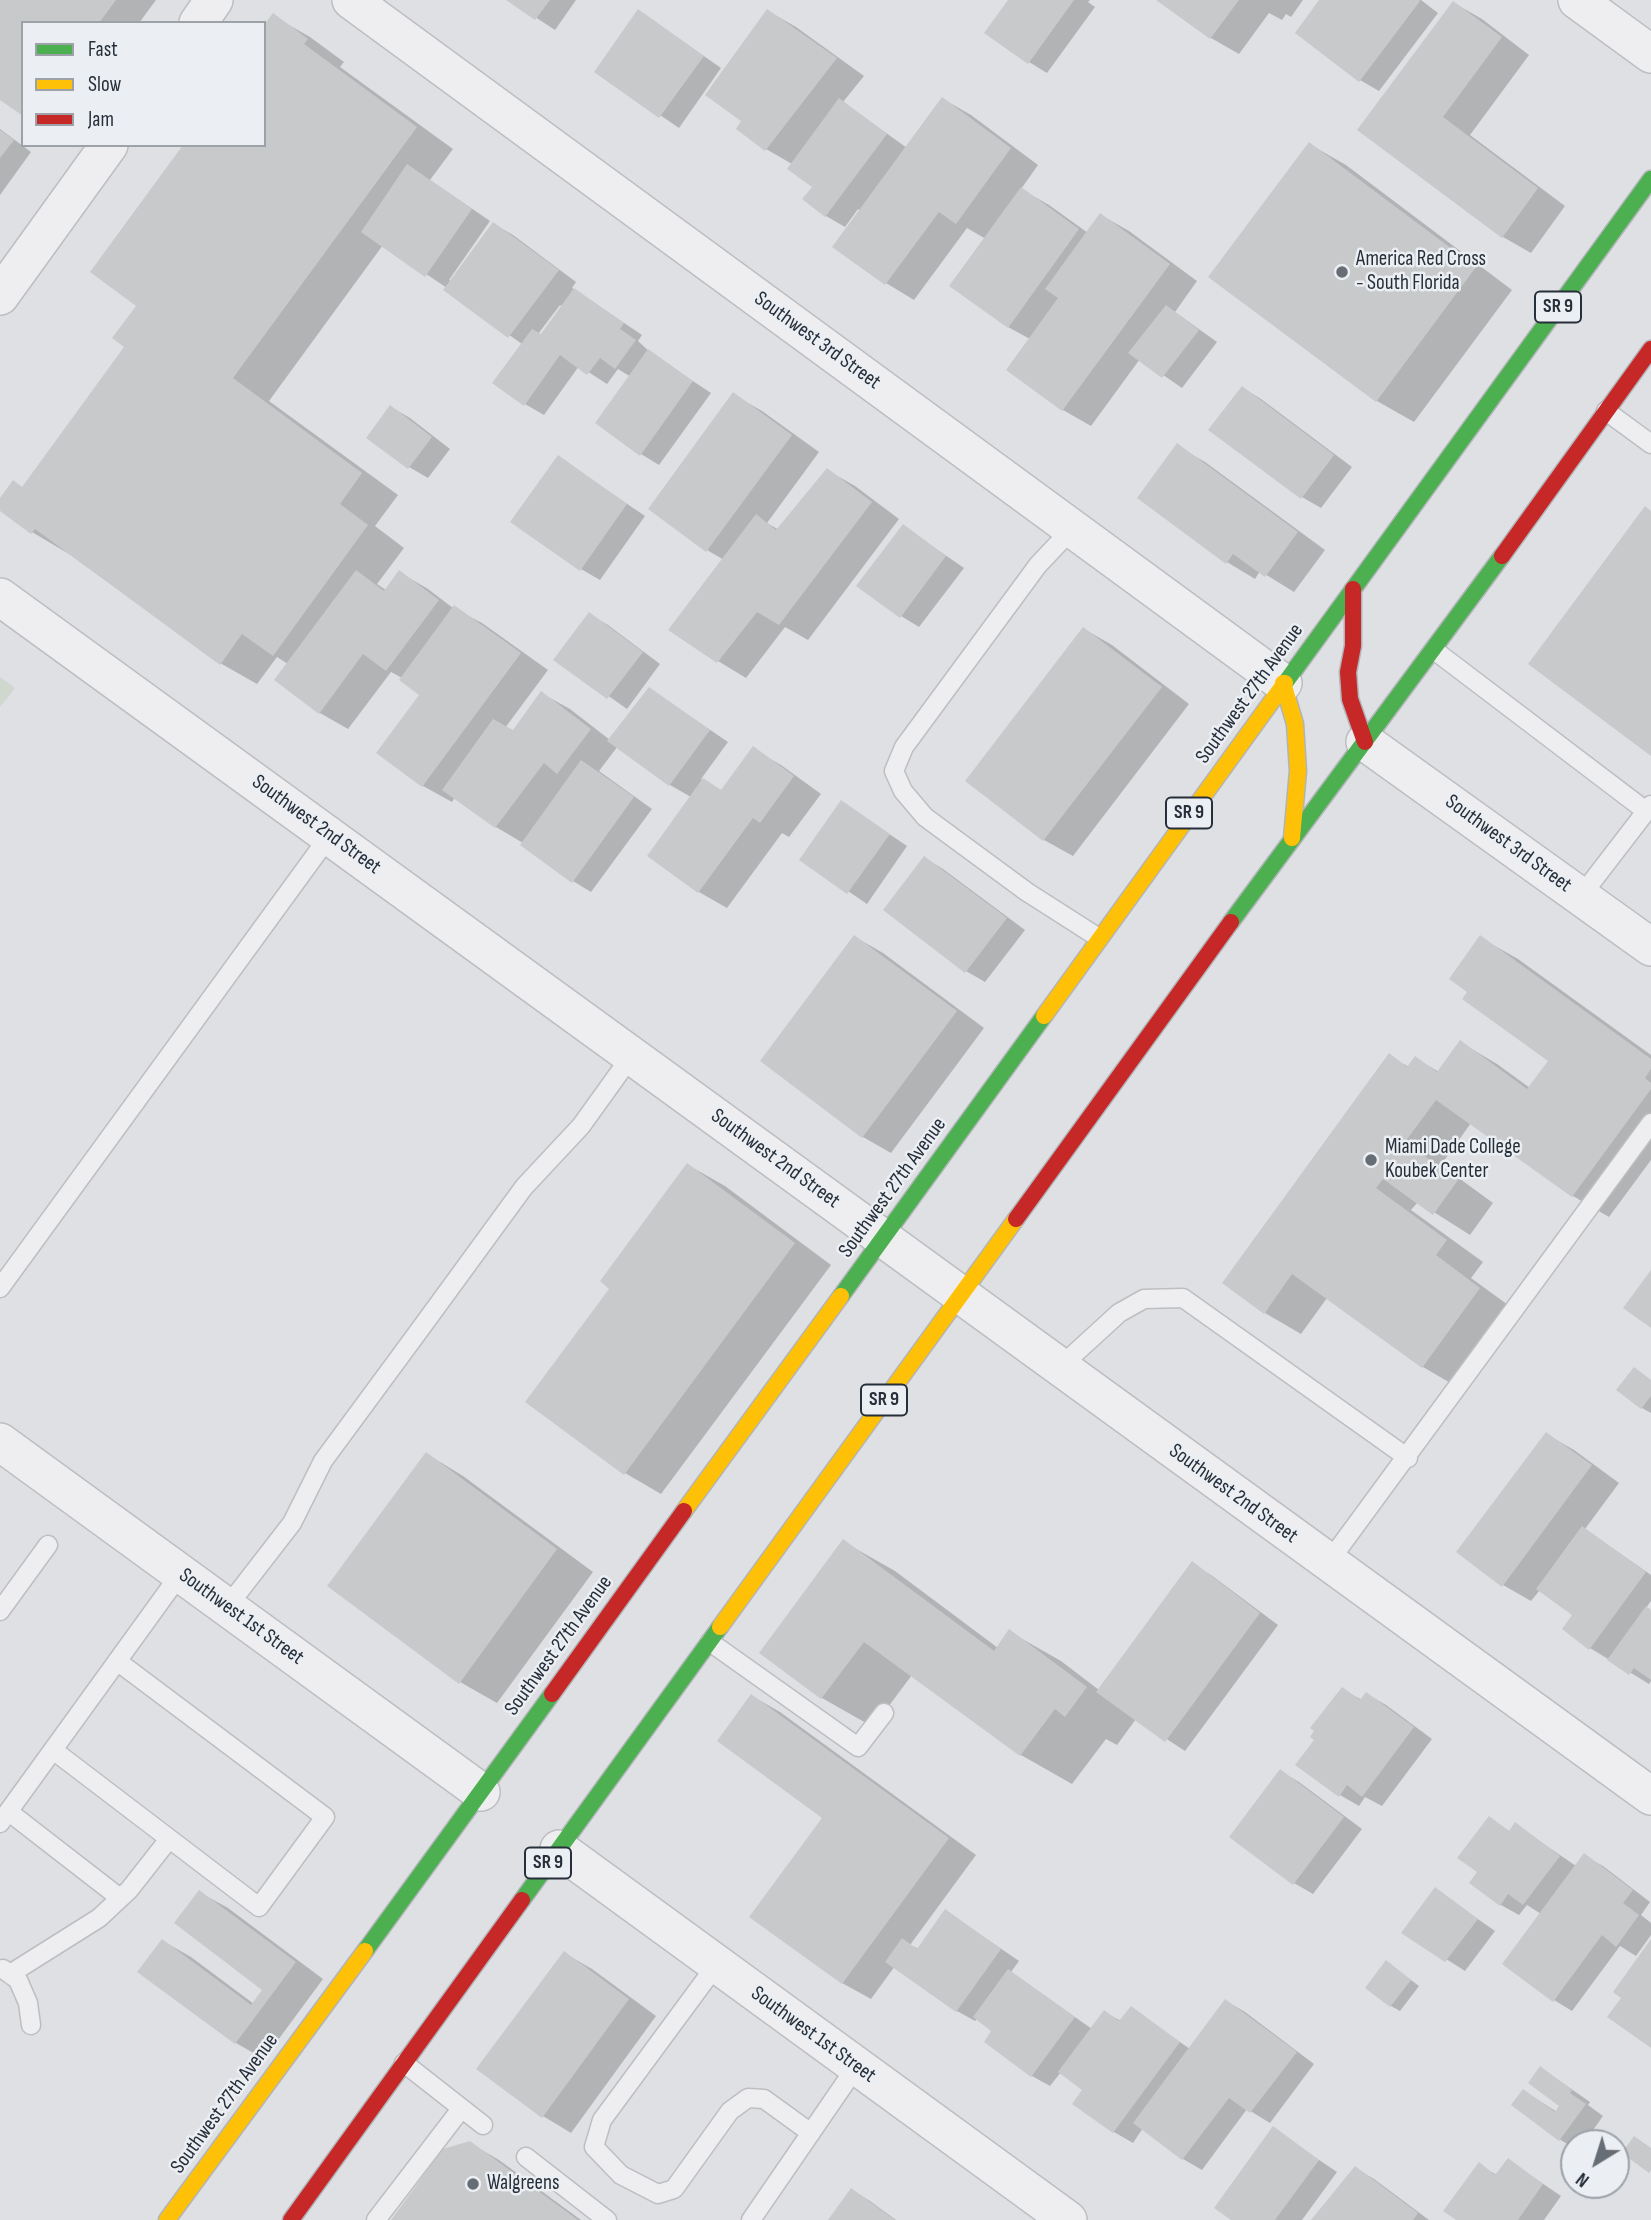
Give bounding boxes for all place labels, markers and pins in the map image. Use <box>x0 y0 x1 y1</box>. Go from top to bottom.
place label: America Red Cross - South Florida <box>1356 247 1486 297</box>
marker: America Red Cross - South Florida <box>1334 264 1350 280</box>
place label: Miami Dade College Koubek Center <box>1385 1135 1521 1185</box>
marker: Miami Dade College Koubek Center <box>1363 1152 1379 1168</box>
place label: Walgreens <box>487 2171 560 2197</box>
marker: Walgreens <box>465 2176 481 2192</box>

